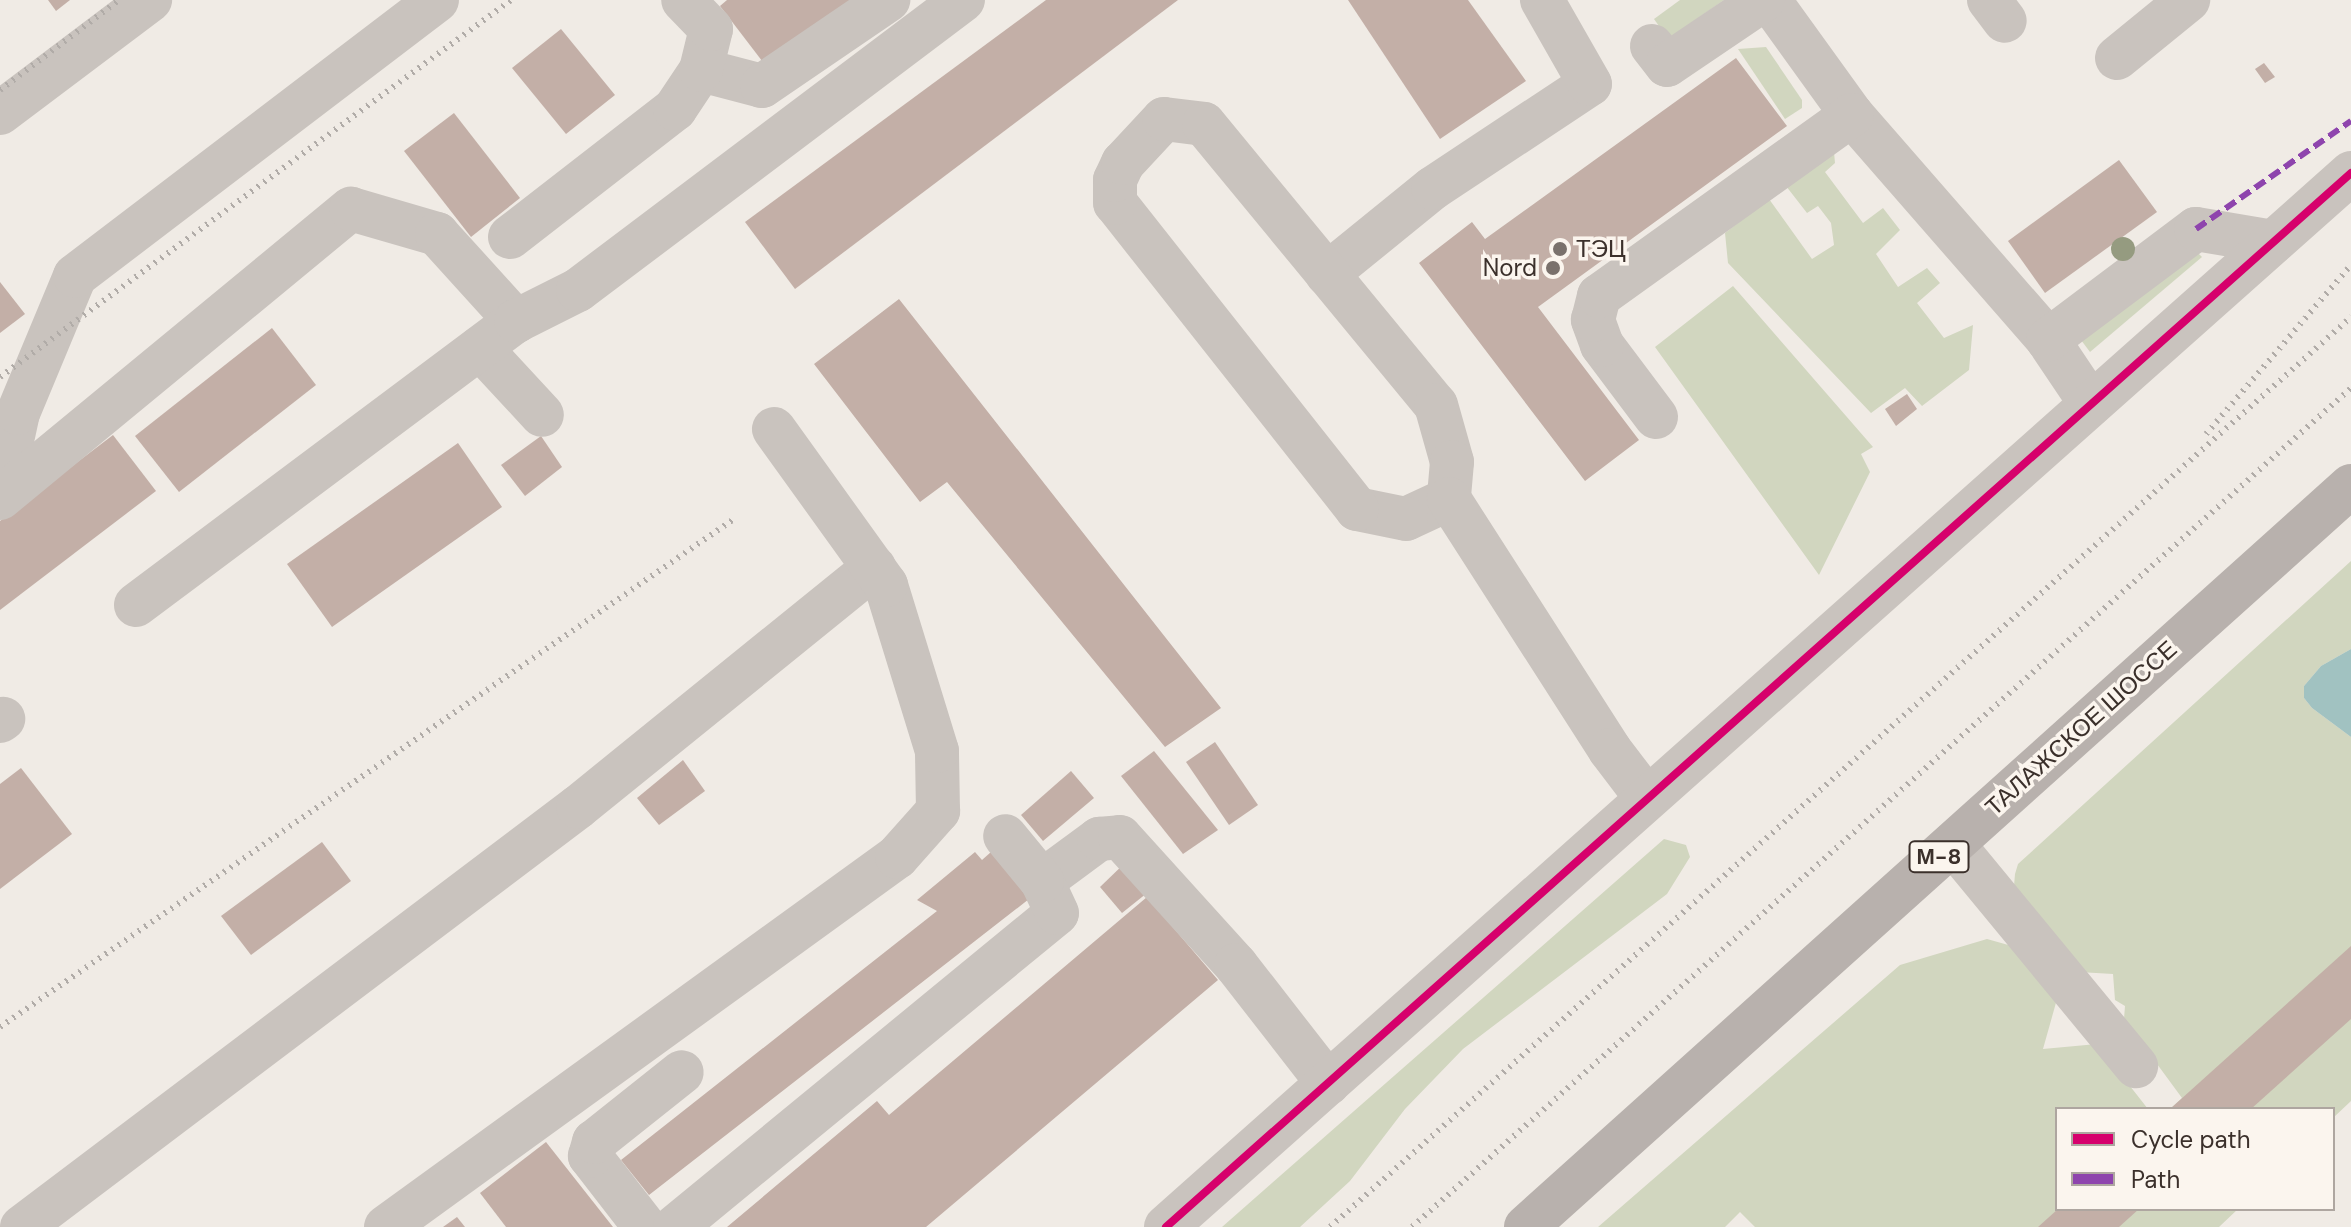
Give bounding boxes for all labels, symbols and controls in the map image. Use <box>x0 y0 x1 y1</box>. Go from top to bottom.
place label: ТЭЦ <box>1576 235 1626 263</box>
marker: ТЭЦ <box>1551 240 1569 258</box>
place label: Nord <box>1483 254 1537 282</box>
marker: Nord <box>1544 259 1562 277</box>
street label: ТАЛАЖСКОЕ ШОССЕ <box>1979 634 2183 822</box>
road number: М-8 <box>1907 839 1971 875</box>
legend <box>2055 1107 2335 1211</box>
text: Cycle path <box>2131 1124 2250 1155</box>
text: Path <box>2131 1164 2180 1195</box>

